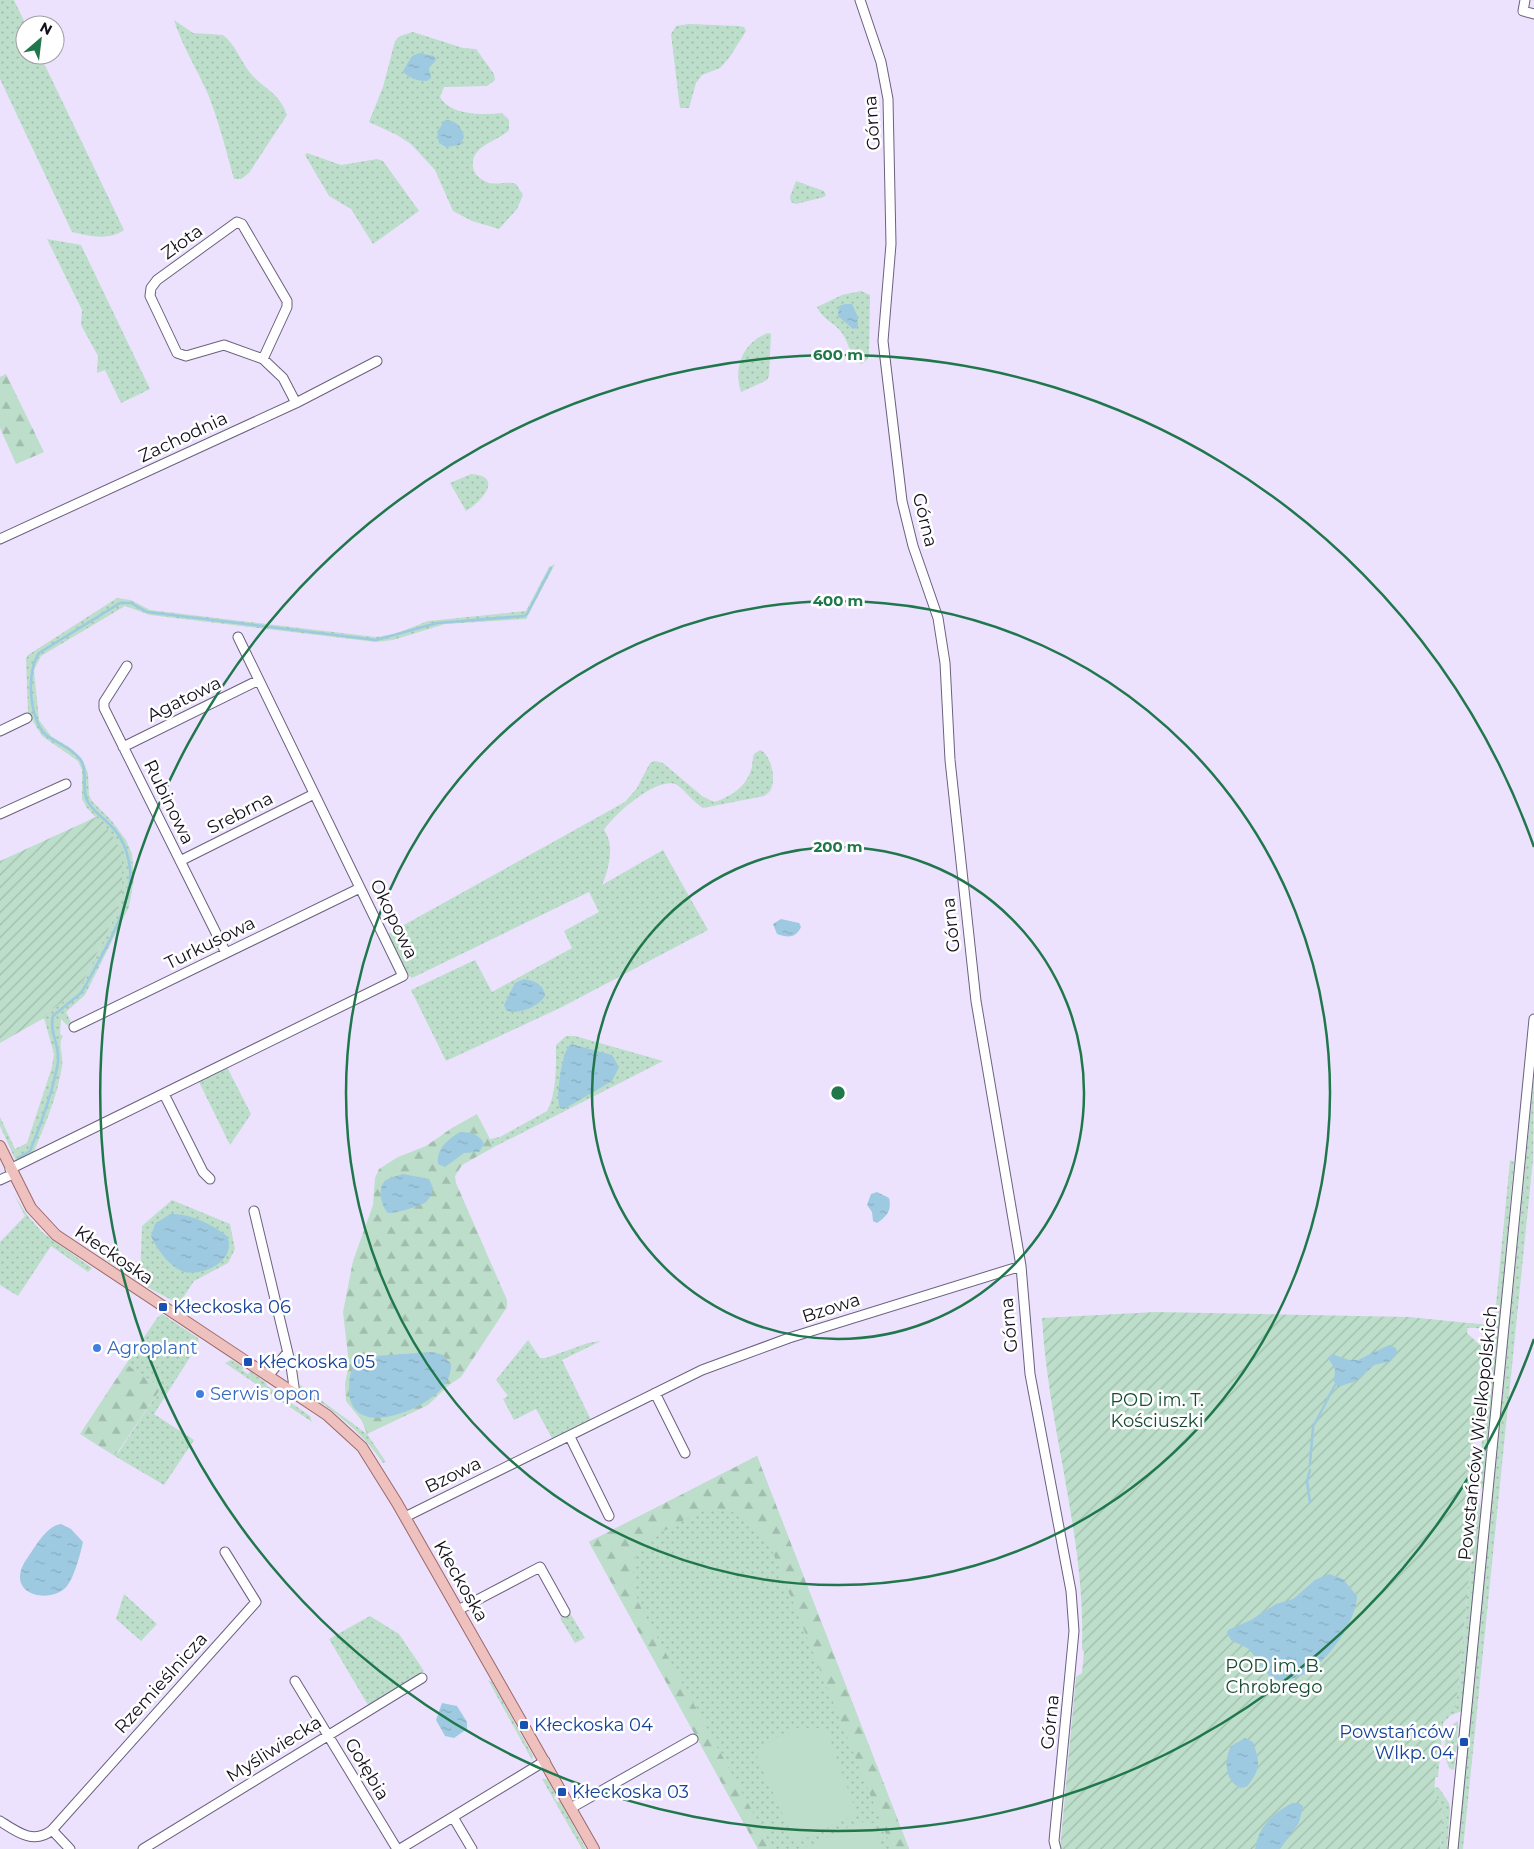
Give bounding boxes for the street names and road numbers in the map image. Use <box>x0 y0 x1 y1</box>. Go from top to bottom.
street label: Górna <box>859 95 885 151</box>
street label: Złota <box>157 220 207 264</box>
street label: Zachodnia <box>135 407 231 467</box>
street label: Górna <box>908 491 942 549</box>
street label: Agatowa <box>143 672 225 726</box>
street label: Rubinowa <box>139 756 199 848</box>
street label: Srebrna <box>203 787 277 839</box>
street label: Okopowa <box>365 875 423 963</box>
street label: Górna <box>937 896 965 954</box>
street label: Turkusowa <box>161 912 259 974</box>
street label: Kłeckoska <box>70 1221 158 1289</box>
street label: Bzowa <box>799 1288 863 1328</box>
street label: Górna <box>996 1297 1022 1353</box>
street label: Powstańców Wielkopolskich <box>1454 1304 1502 1562</box>
street label: Bzowa <box>421 1452 485 1498</box>
street label: Kłeckoska <box>429 1536 493 1626</box>
street label: Rzemieślnicza <box>110 1628 212 1738</box>
street label: Górna <box>1036 1693 1064 1751</box>
street label: Myśliwiecka <box>222 1711 326 1787</box>
street label: Gołębia <box>340 1734 394 1804</box>

